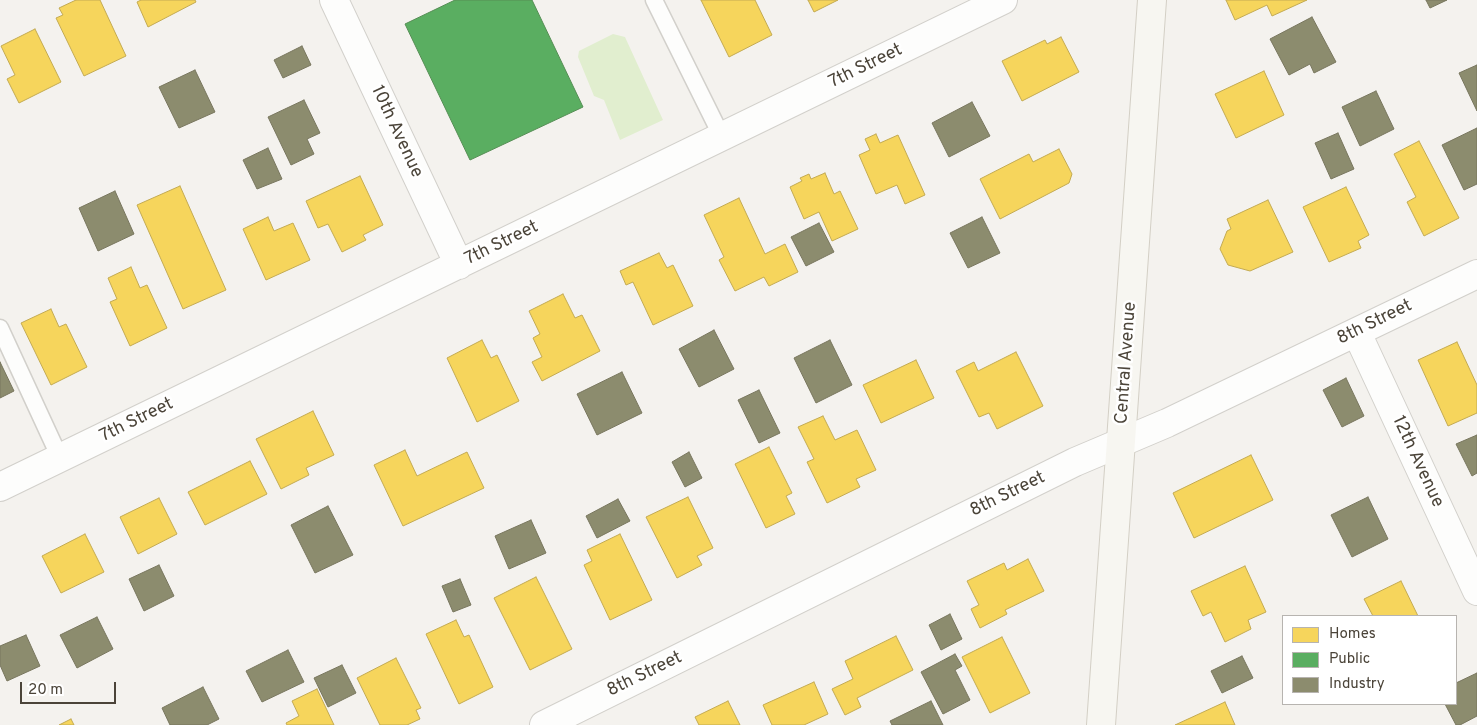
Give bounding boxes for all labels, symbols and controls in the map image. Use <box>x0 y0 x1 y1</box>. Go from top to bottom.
street label: 7th Street <box>826 40 906 94</box>
street label: 10th Avenue <box>365 82 427 182</box>
street label: 7th Street <box>462 217 542 271</box>
street label: 8th Street <box>1334 296 1416 350</box>
street label: Central Avenue <box>1112 301 1142 425</box>
street label: 7th Street <box>97 394 177 448</box>
street label: 12th Avenue <box>1386 413 1448 511</box>
street label: 8th Street <box>967 468 1049 522</box>
legend <box>1282 615 1457 705</box>
text: Homes <box>1329 625 1376 644</box>
street label: 8th Street <box>604 648 686 702</box>
text: Public <box>1329 650 1370 669</box>
scale bar <box>22 672 119 704</box>
text: Industry <box>1329 675 1385 694</box>
text: 20 m <box>28 681 63 700</box>

